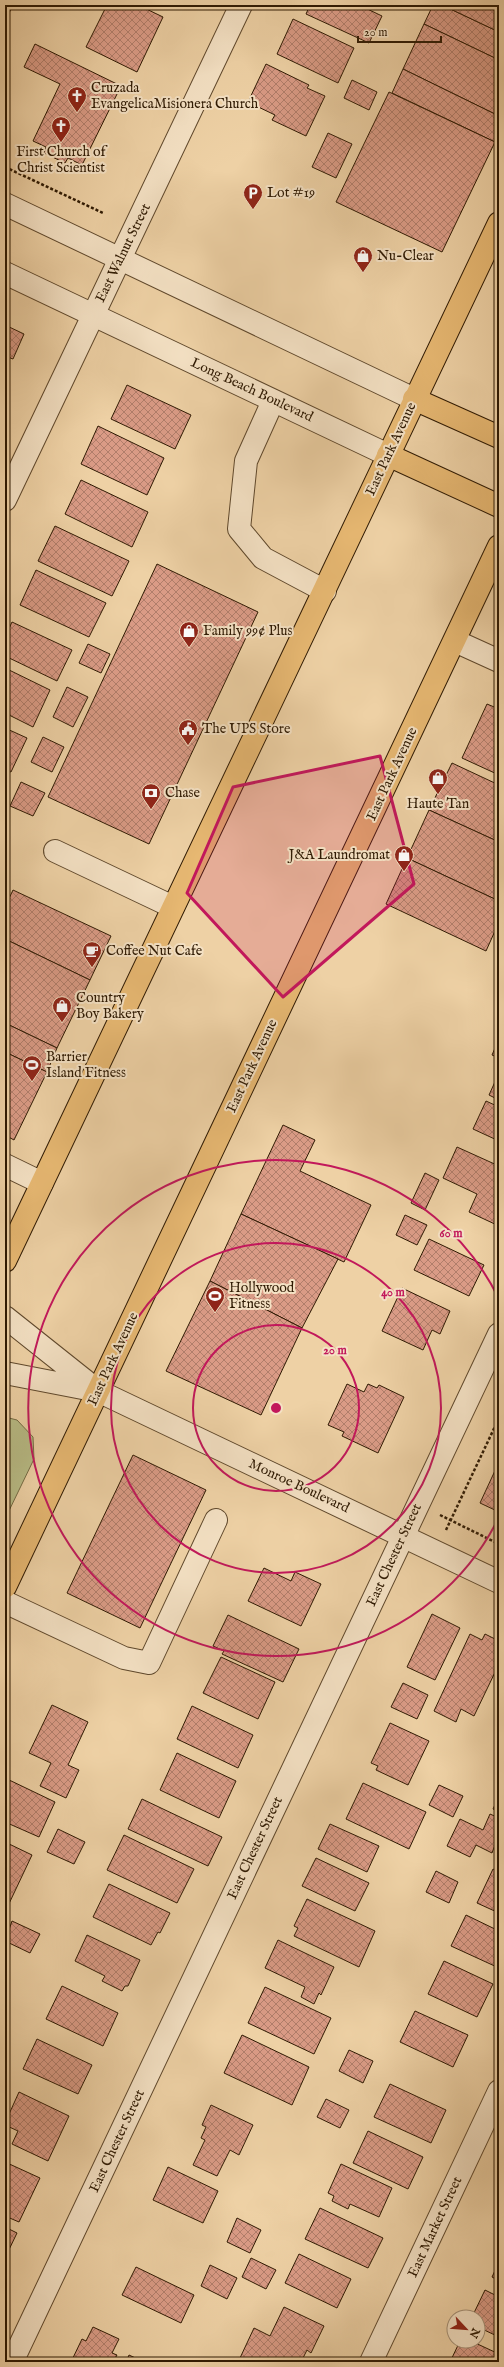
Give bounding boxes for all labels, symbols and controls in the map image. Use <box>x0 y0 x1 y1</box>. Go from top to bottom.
scale bar <box>358 18 441 44</box>
text: 20 m <box>364 25 387 40</box>
place label: Cruzada EvangelicaMisionera Church <box>91 79 259 113</box>
church icon: Cruzada EvangelicaMisionera Church <box>66 85 88 113</box>
church icon: First Church of Christ Scientist <box>50 115 72 143</box>
place label: First Church of Christ Scientist <box>16 143 109 177</box>
parking icon: Lot #19 <box>242 182 264 210</box>
place label: Lot #19 <box>267 184 315 202</box>
street label: East Walnut Street <box>91 200 155 306</box>
shop icon: Nu-Clear <box>352 245 374 273</box>
place label: Nu-Clear <box>377 247 434 265</box>
street label: Long Beach Boulevard <box>188 354 317 426</box>
street label: East Park Avenue <box>361 399 421 499</box>
shop icon: Family 99¢ Plus <box>178 620 200 648</box>
place label: Family 99¢ Plus <box>203 622 293 640</box>
public building icon: The UPS Store <box>177 718 199 746</box>
place label: The UPS Store <box>202 720 291 738</box>
street label: East Park Avenue <box>362 724 422 824</box>
shop icon: Haute Tan <box>427 767 449 795</box>
bank icon: Chase <box>140 782 162 810</box>
place label: Chase <box>165 784 200 802</box>
place label: Haute Tan <box>407 795 470 813</box>
shop icon: J&A Laundromat <box>393 844 415 872</box>
place label: J&A Laundromat <box>287 846 390 864</box>
cafe icon: Coffee Nut Cafe <box>81 940 103 968</box>
place label: Coffee Nut Cafe <box>106 942 203 960</box>
place label: Country Boy Bakery <box>76 989 144 1023</box>
shop icon: Country Boy Bakery <box>51 995 73 1023</box>
street label: East Park Avenue <box>222 1016 282 1116</box>
place label: Barrier Island Fitness <box>46 1048 126 1082</box>
sports icon: Barrier Island Fitness <box>21 1054 43 1082</box>
text: 60 m <box>440 1226 463 1241</box>
place label: Hollywood Fitness <box>229 1279 295 1313</box>
sports icon: Hollywood Fitness <box>204 1285 226 1313</box>
text: 40 m <box>381 1285 406 1300</box>
street label: East Park Avenue <box>83 1309 143 1409</box>
text: 20 m <box>323 1343 347 1358</box>
centre of rings <box>269 1401 283 1415</box>
street label: Monroe Boulevard <box>246 1455 353 1517</box>
street label: East Chester Street <box>362 1500 426 1609</box>
street label: East Chester Street <box>223 1793 287 1902</box>
street label: East Chester Street <box>85 2086 149 2195</box>
street label: East Market Street <box>404 2173 466 2280</box>
north arrow <box>446 2309 486 2349</box>
text: N <box>466 2325 483 2341</box>

